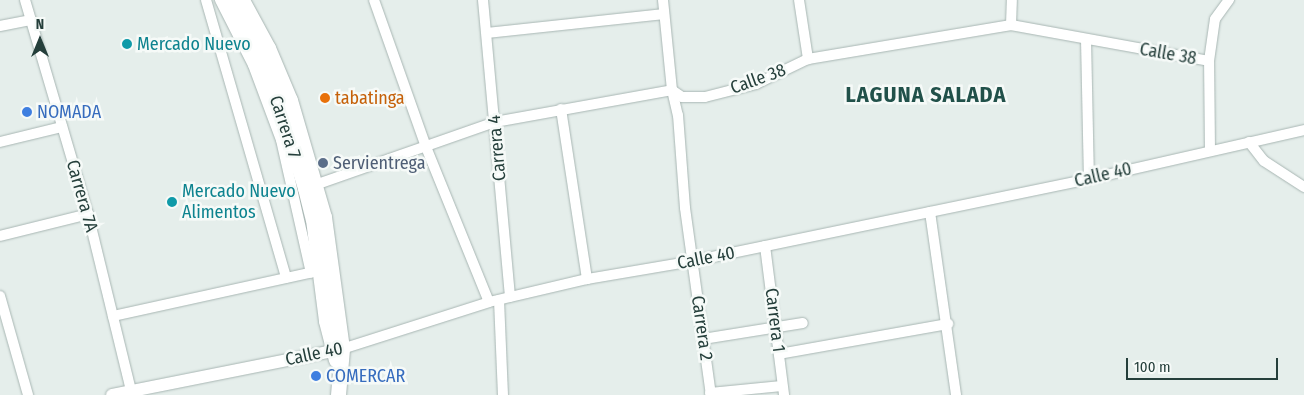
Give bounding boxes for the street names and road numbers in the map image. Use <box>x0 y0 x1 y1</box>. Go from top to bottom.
street label: Calle 38 <box>1138 38 1198 70</box>
street label: Calle 38 <box>727 59 789 99</box>
street label: Carrera 7 <box>265 93 305 161</box>
street label: Carrera 4 <box>483 114 511 182</box>
street label: Carrera 7A <box>61 158 103 234</box>
street label: Calle 40 <box>1072 158 1134 192</box>
street label: Calle 40 <box>675 242 737 274</box>
street label: Carrera 1 <box>760 287 790 353</box>
street label: Carrera 2 <box>687 294 717 362</box>
street label: Calle 40 <box>283 337 345 371</box>

